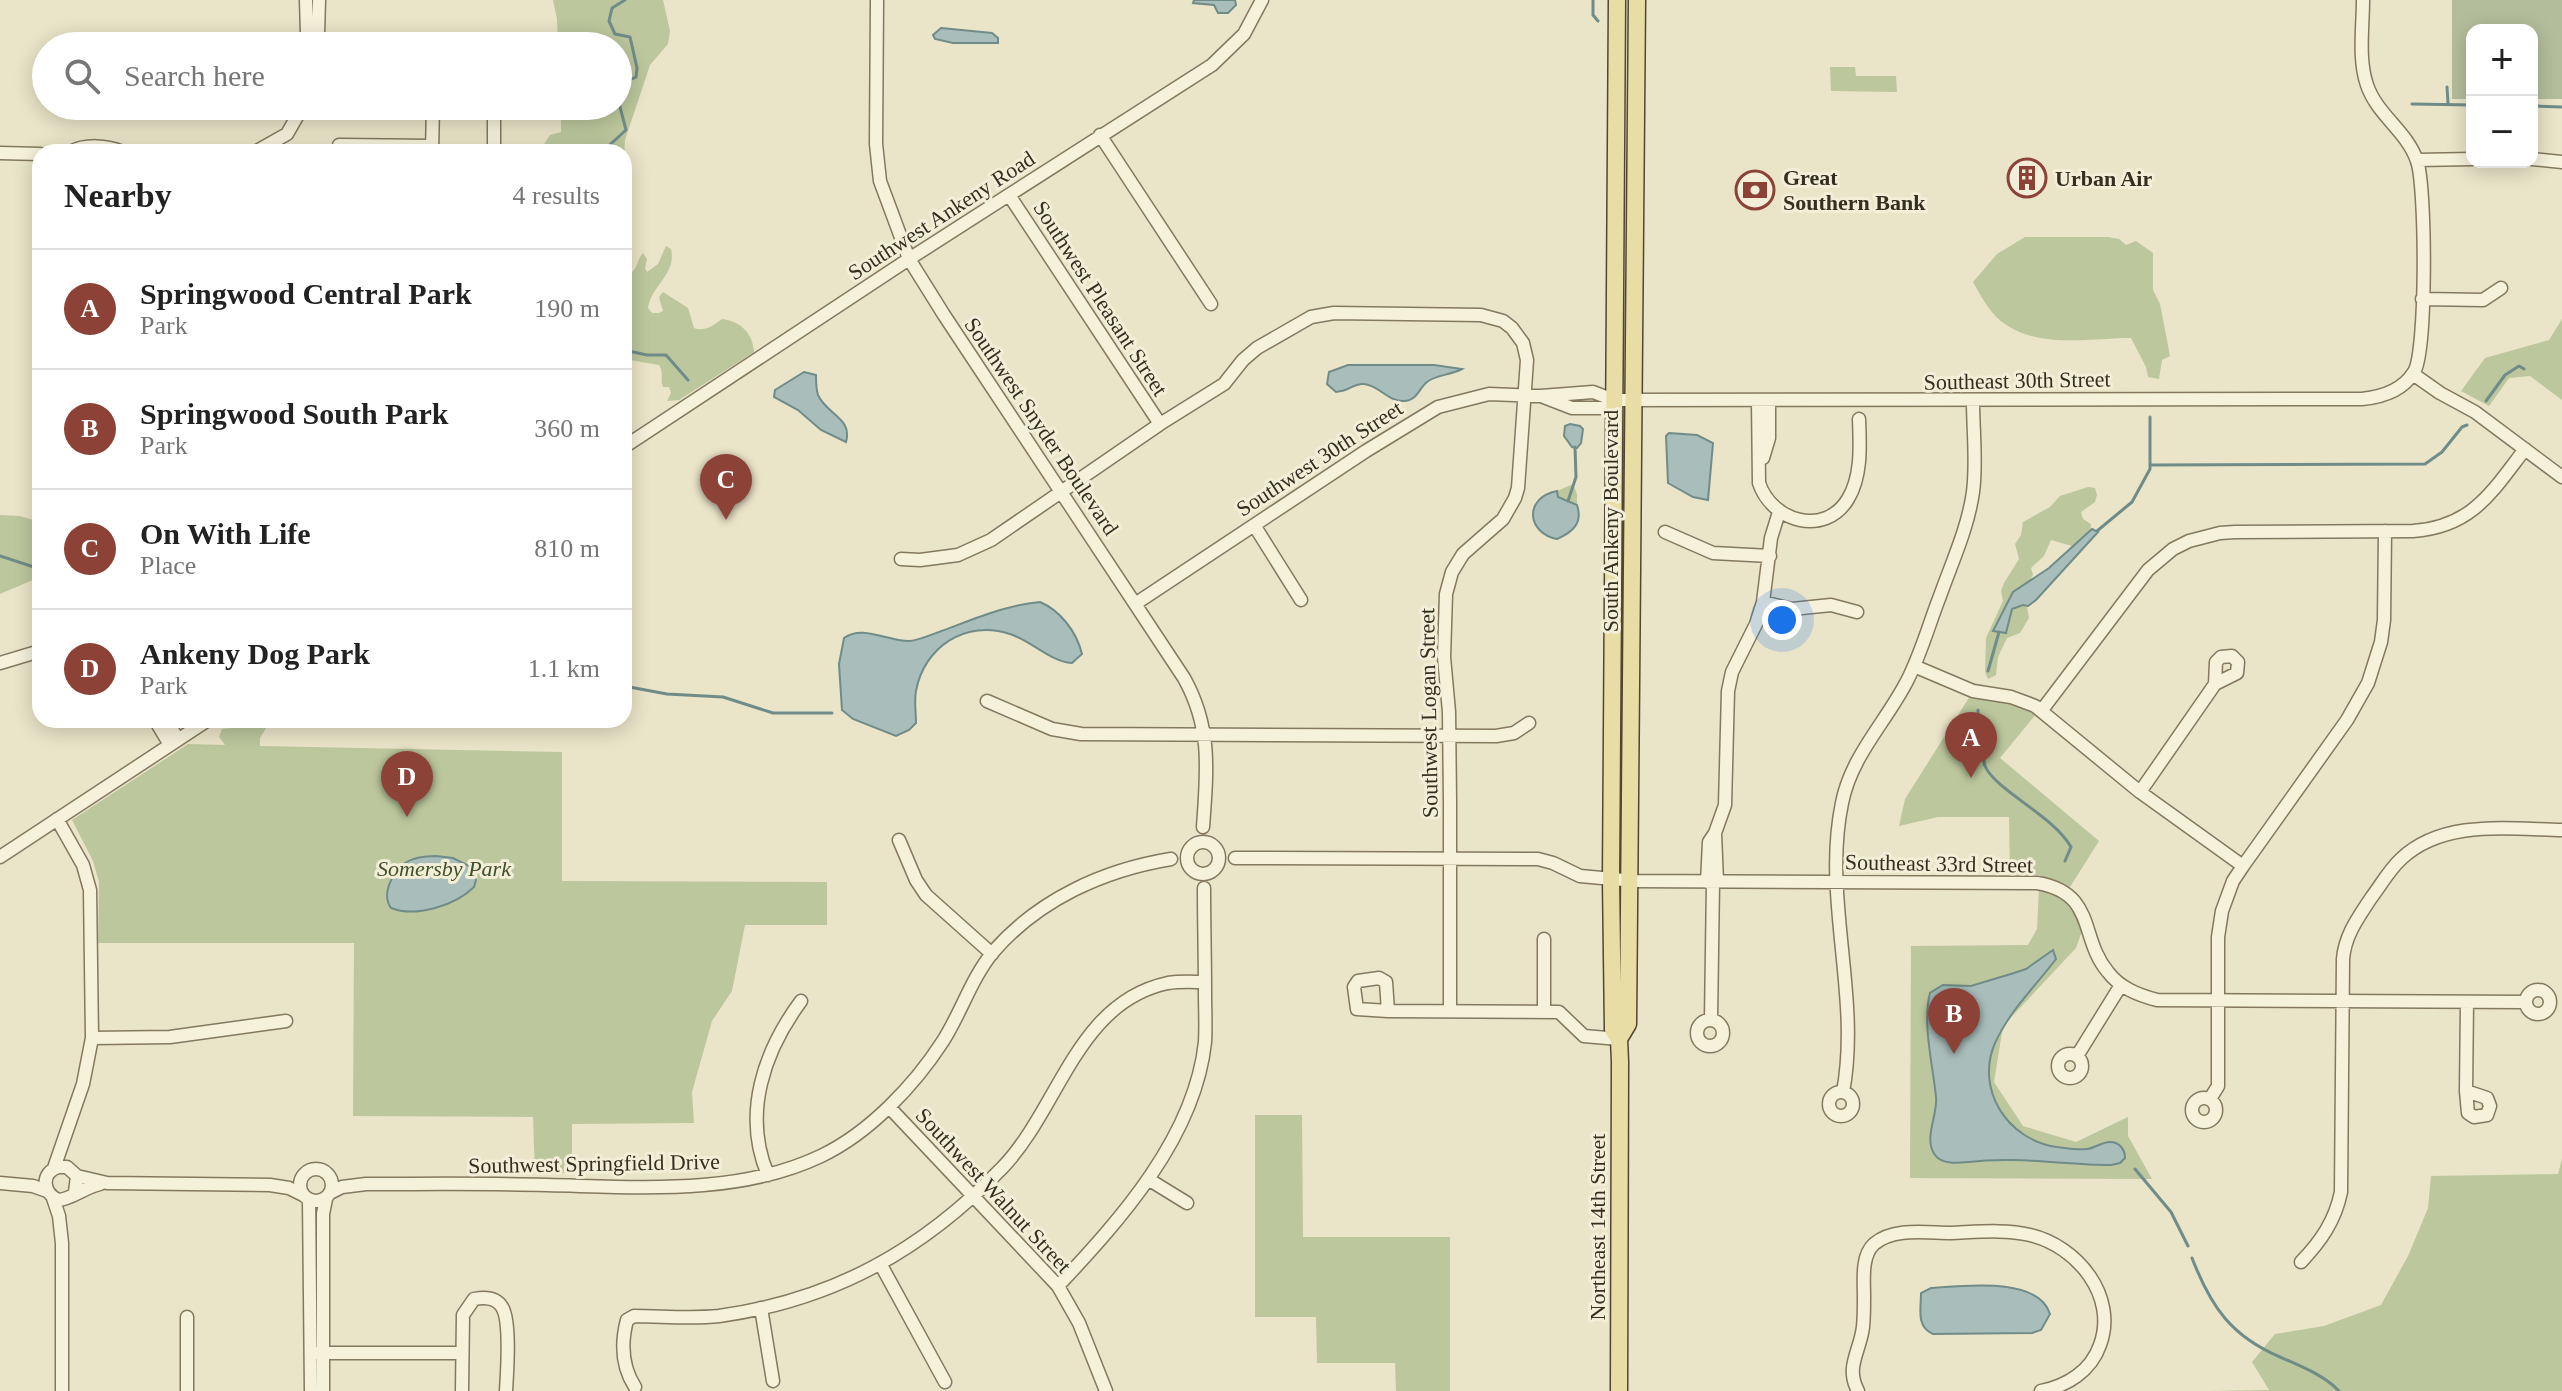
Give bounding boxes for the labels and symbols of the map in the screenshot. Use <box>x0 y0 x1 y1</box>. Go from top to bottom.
street label: Southwest Ankeny Road <box>843 146 1039 285</box>
building icon: Urban Air <box>2006 157 2048 199</box>
place label: Great Southern Bank <box>1783 165 1926 215</box>
place label: Urban Air <box>2055 166 2152 191</box>
bank icon: Great Southern Bank <box>1734 169 1776 211</box>
street label: Southwest Pleasant Street <box>1028 196 1173 400</box>
street label: Southwest Snyder Boulevard <box>959 313 1124 540</box>
street label: Southeast 30th Street <box>1923 366 2111 395</box>
street label: Southwest 30th Street <box>1231 395 1407 521</box>
street label: South Ankeny Boulevard <box>1598 410 1623 632</box>
pin: C <box>700 454 752 520</box>
your location <box>1762 600 1802 640</box>
street label: Southwest Logan Street <box>1414 608 1443 818</box>
pin: A <box>1945 712 1997 778</box>
pin: D <box>381 751 433 817</box>
street label: Southeast 33rd Street <box>1845 849 2033 878</box>
park label: Somersby Park <box>377 856 512 881</box>
pin: B <box>1928 988 1980 1054</box>
street label: Southwest Walnut Street <box>911 1103 1077 1278</box>
street label: Northeast 14th Street <box>1585 1134 1610 1320</box>
street label: Southwest Springfield Drive <box>468 1149 720 1178</box>

